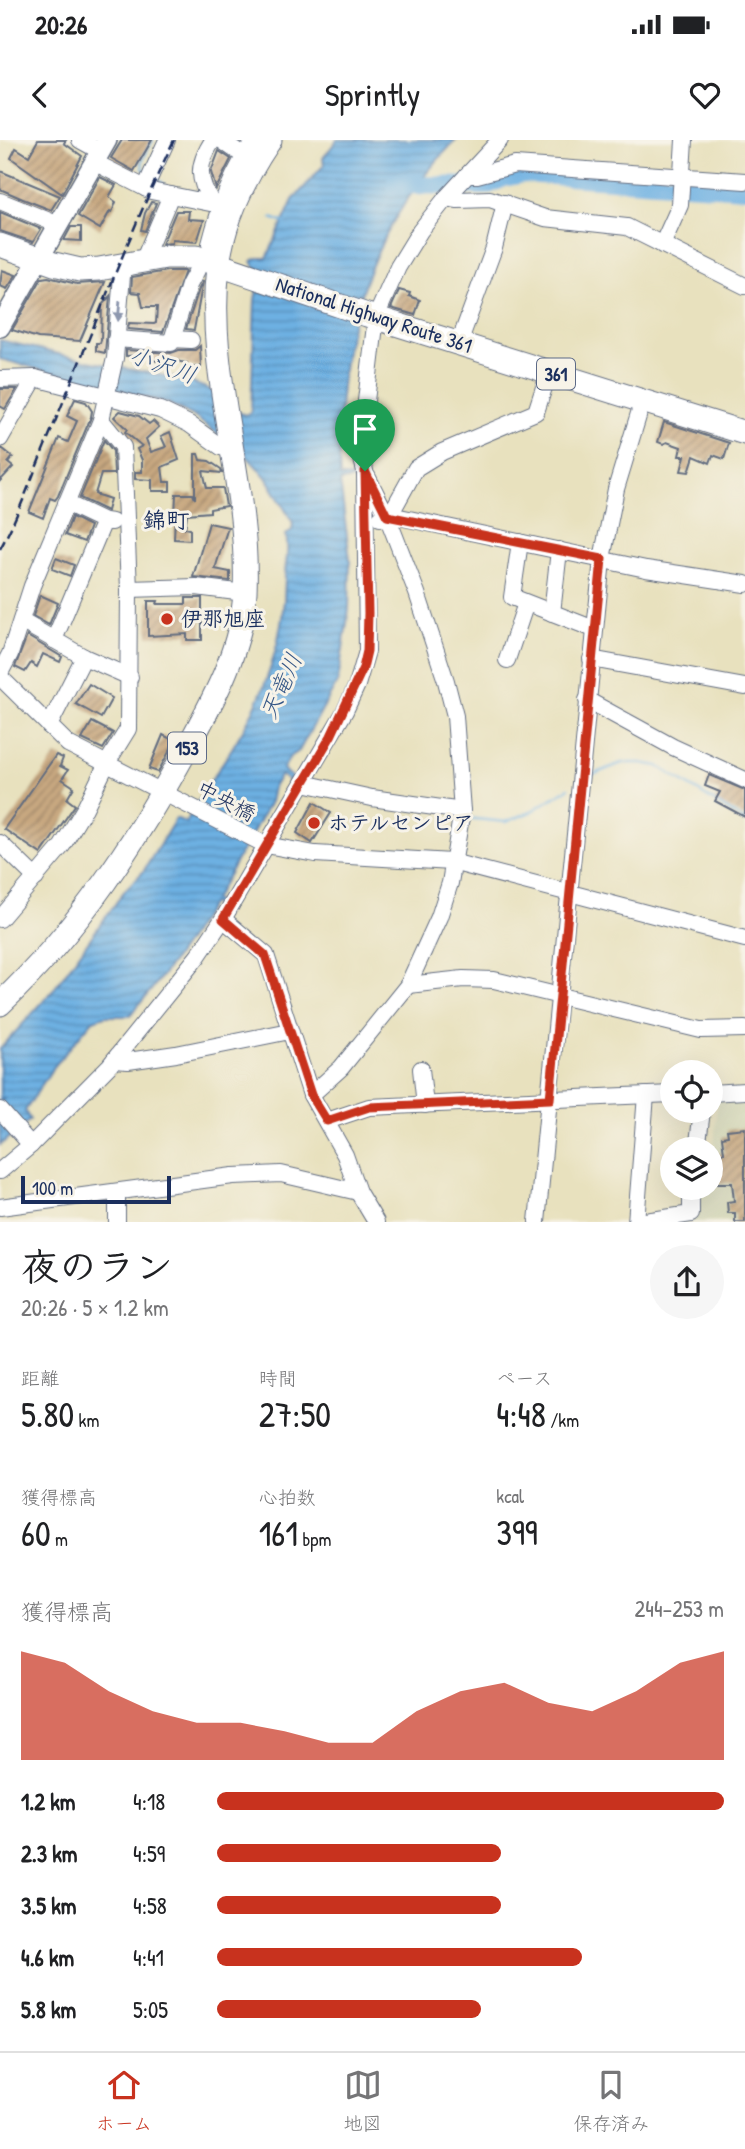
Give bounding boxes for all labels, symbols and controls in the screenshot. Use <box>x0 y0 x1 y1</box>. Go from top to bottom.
text: 20:26 <box>35 7 87 42</box>
text: Sprintly <box>325 73 420 116</box>
icon: back <box>21 76 59 114</box>
icon: heart <box>686 76 724 114</box>
street label: National Highway Route 361 <box>272 269 476 360</box>
one-way arrow <box>113 300 124 322</box>
water label: 小沢川 <box>125 339 201 390</box>
road number: 361 <box>537 358 575 390</box>
pin <box>335 399 395 471</box>
icon: arrive <box>346 410 384 448</box>
district label: 錦町 <box>143 504 189 535</box>
place label: 伊那旭座 <box>181 604 265 633</box>
marker: 伊那旭座 <box>159 611 175 627</box>
water label: 天竜川 <box>252 648 309 724</box>
road number: 153 <box>168 733 206 764</box>
street label: 中央橋 <box>192 773 261 828</box>
place label: ホテルセンピア <box>328 808 474 837</box>
marker: ホテルセンピア <box>306 815 322 831</box>
map controls <box>660 1060 723 1200</box>
button: locate <box>660 1060 723 1123</box>
button: layers <box>660 1137 723 1200</box>
scale bar <box>21 1172 172 1204</box>
text: 100 m <box>32 1175 73 1201</box>
text: 夜のラン <box>21 1240 173 1292</box>
button: share <box>650 1245 724 1319</box>
text: 20:26 · 5 × 1.2 km <box>21 1292 169 1323</box>
text: 距離 <box>21 1365 59 1391</box>
text: 時間 <box>259 1365 297 1391</box>
text: ペース <box>496 1365 552 1391</box>
text: 5.80 <box>21 1391 74 1438</box>
text: 27:50 <box>259 1391 331 1438</box>
text: 4:48 <box>496 1391 546 1438</box>
text: km <box>74 1407 99 1433</box>
text: /km <box>546 1407 579 1433</box>
text: kcal <box>496 1483 524 1509</box>
text: 獲得標高 <box>21 1484 97 1510</box>
text: 心拍数 <box>259 1484 316 1510</box>
text: 399 <box>496 1509 538 1556</box>
text: 60 <box>21 1510 51 1557</box>
text: 161 <box>259 1510 298 1557</box>
text: m <box>51 1526 68 1552</box>
text: bpm <box>298 1526 331 1552</box>
text: 244–253 m <box>635 1593 724 1624</box>
text: 獲得標高 <box>21 1596 113 1627</box>
text: 1.2 km <box>21 1786 76 1817</box>
text: 4:18 <box>133 1786 165 1817</box>
text: 2.3 km <box>21 1838 77 1869</box>
text: 4:59 <box>133 1838 165 1869</box>
text: 3.5 km <box>21 1890 76 1921</box>
text: 4:58 <box>133 1890 167 1921</box>
text: 4.6 km <box>21 1942 74 1973</box>
text: 4:41 <box>133 1942 164 1973</box>
text: 5.8 km <box>21 1994 76 2025</box>
text: 5:05 <box>133 1994 168 2025</box>
tab: ホーム <box>96 2066 152 2136</box>
tab: 地図 <box>344 2066 382 2136</box>
tab: 保存済み <box>573 2066 649 2136</box>

